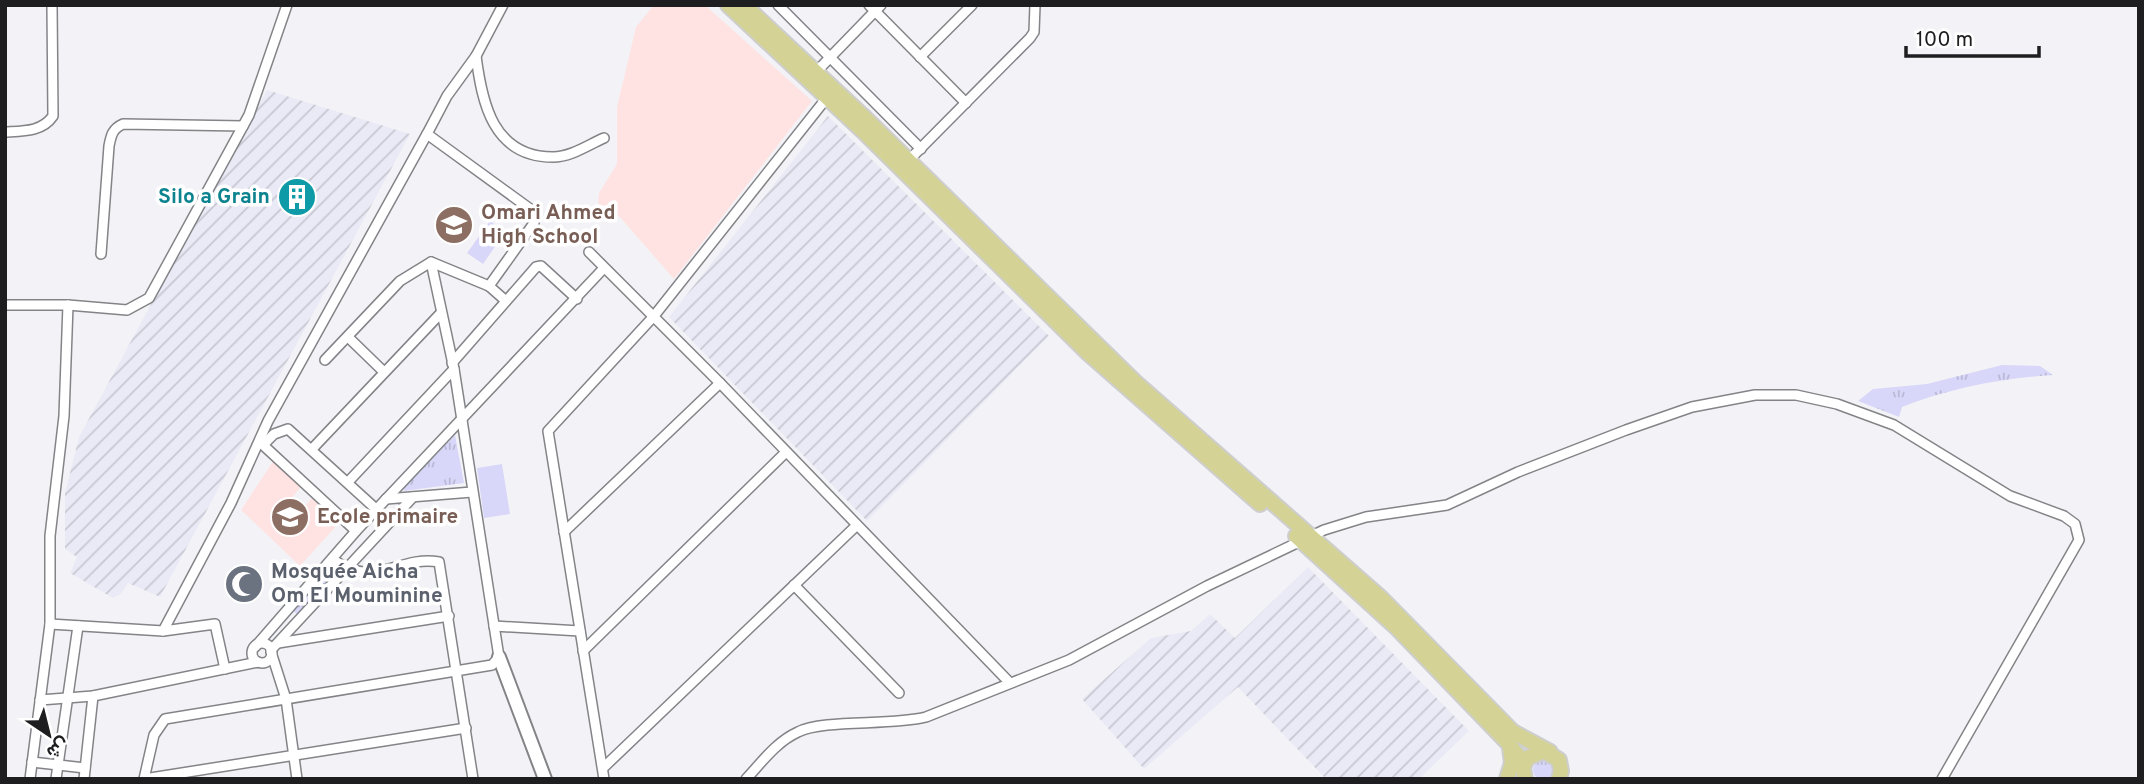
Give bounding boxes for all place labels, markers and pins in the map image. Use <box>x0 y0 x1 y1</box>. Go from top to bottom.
building icon: Silo a Grain <box>276 176 318 218</box>
place label: Silo a Grain <box>158 184 270 211</box>
place label: Omari Ahmed High School <box>481 200 616 251</box>
school or university icon: Omari Ahmed High School <box>433 204 475 246</box>
school or university icon: Ecole primaire <box>269 496 311 538</box>
place label: Ecole primaire <box>317 504 458 531</box>
place label: Mosquée Aicha Om El Mouminine <box>271 559 443 610</box>
mosque icon: Mosquée Aicha Om El Mouminine <box>223 563 265 605</box>

